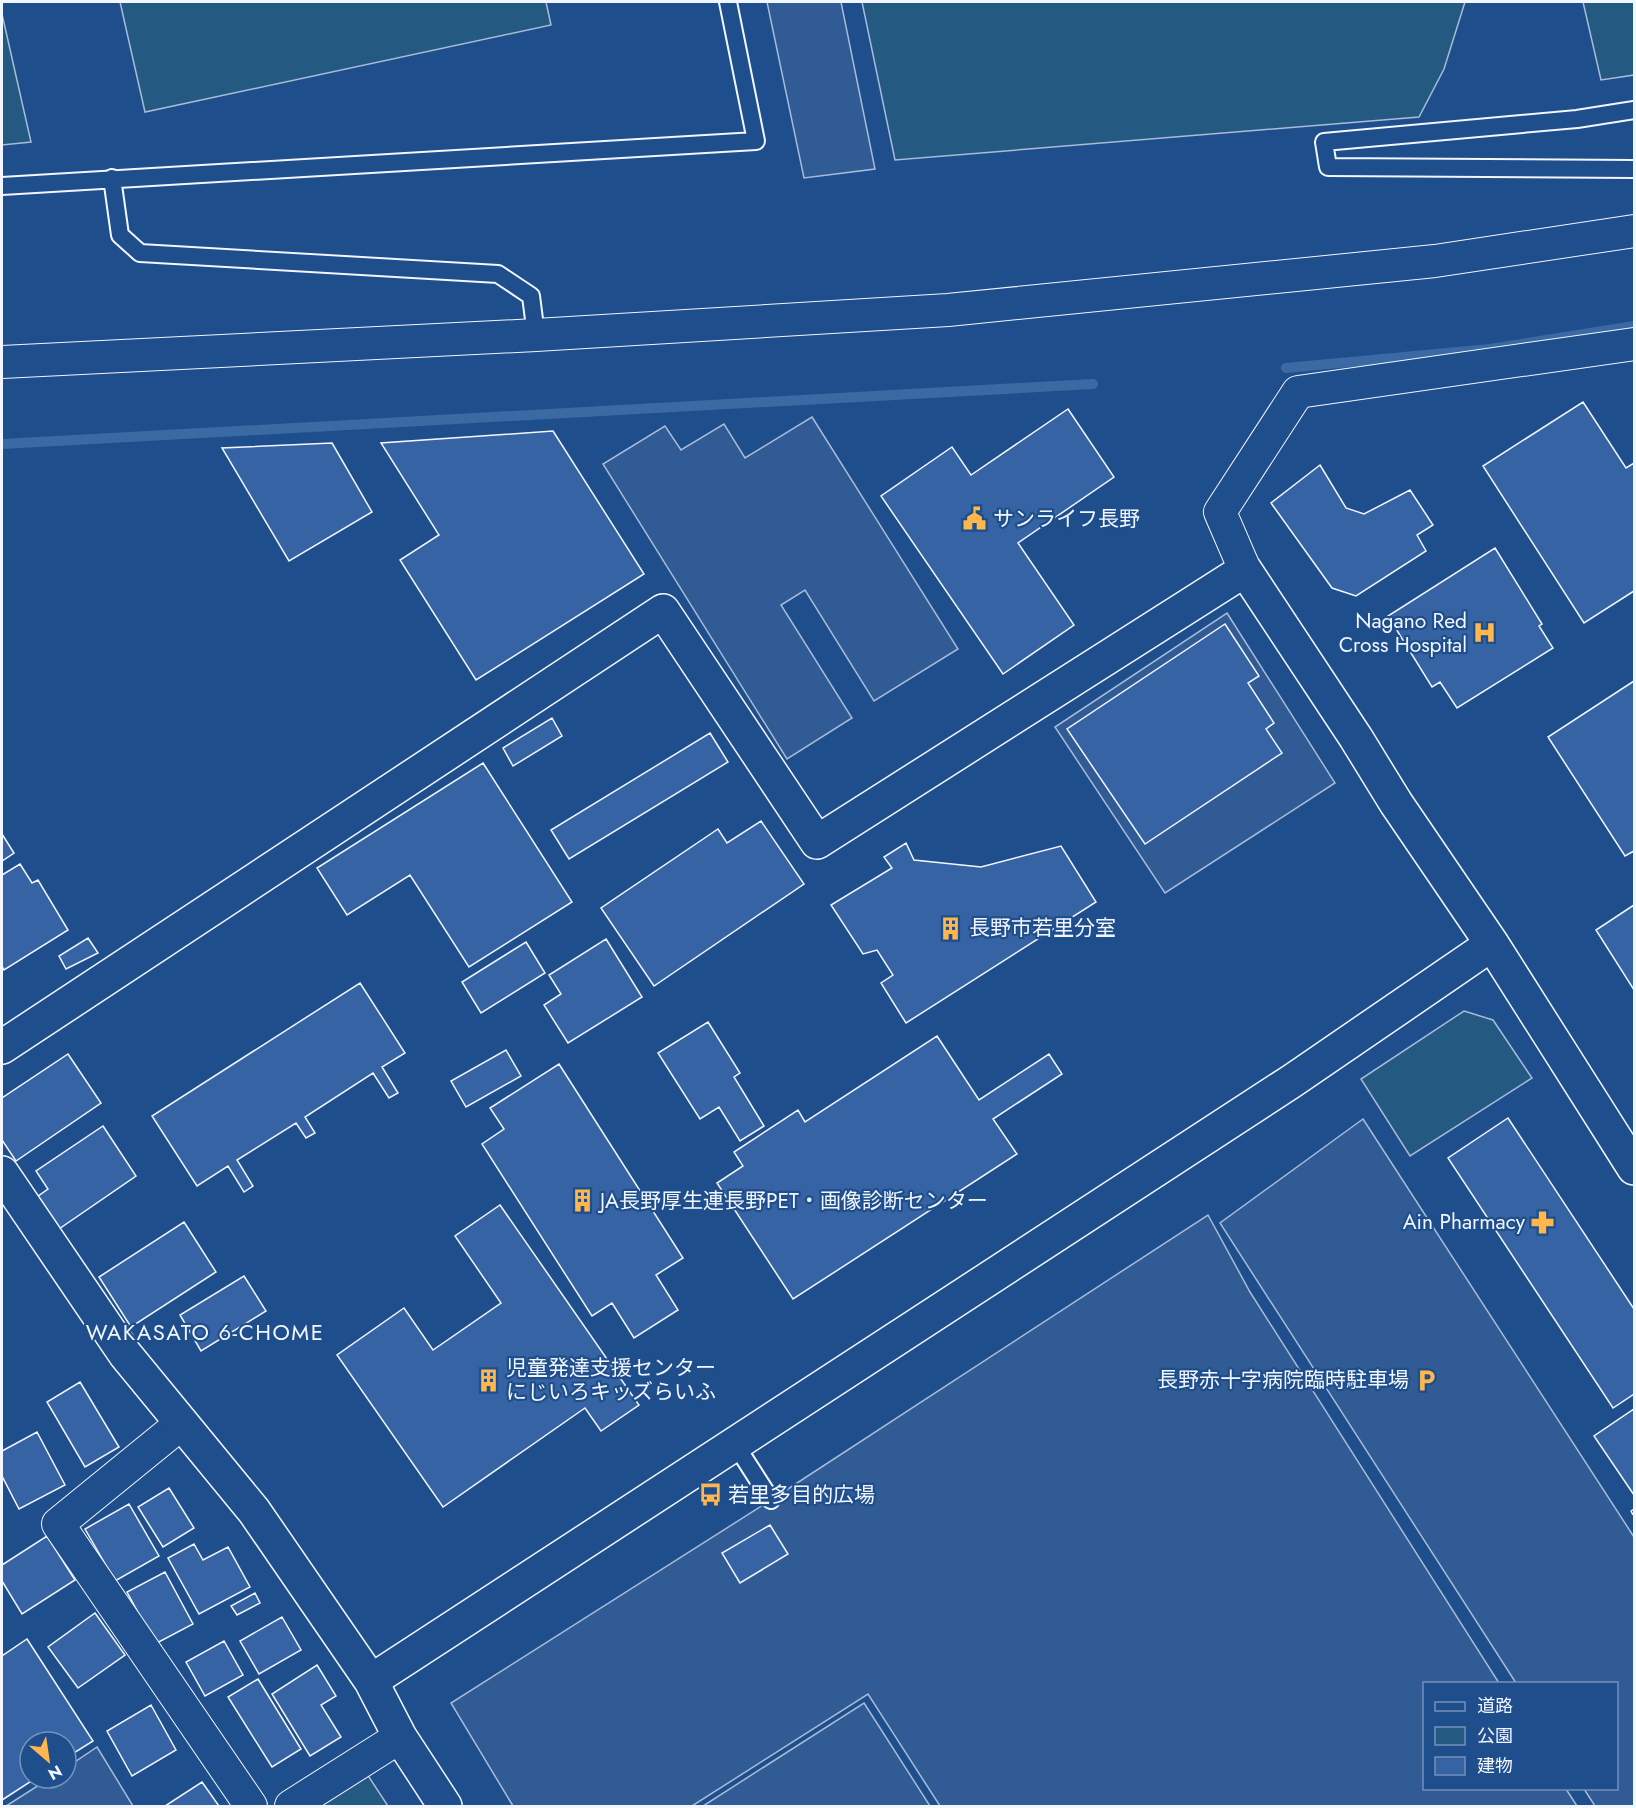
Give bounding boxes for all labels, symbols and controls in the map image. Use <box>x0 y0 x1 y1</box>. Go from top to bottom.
place label: サンライフ長野 <box>993 504 1140 534</box>
public building icon: サンライフ長野 <box>962 506 988 532</box>
place label: Nagano Red Cross Hospital <box>1339 606 1467 660</box>
hospital icon: Nagano Red Cross Hospital <box>1472 620 1498 646</box>
place label: 長野市若里分室 <box>969 913 1116 943</box>
building icon: 長野市若里分室 <box>938 915 964 941</box>
place label: JA長野厚生連長野PET・画像診断センター <box>597 1186 988 1216</box>
building icon: JA長野厚生連長野PET・画像診断センター <box>569 1188 595 1214</box>
place label: Ain Pharmacy <box>1403 1207 1526 1237</box>
pharmacy icon: Ain Pharmacy <box>1530 1209 1556 1235</box>
district label: WAKASATO 6-CHOME <box>86 1316 324 1348</box>
place label: 児童発達支援センター にじいろキッズらいふ <box>506 1353 716 1407</box>
place label: 長野赤十字病院臨時駐車場 <box>1157 1365 1409 1395</box>
building icon: 児童発達支援センター にじいろキッズらいふ <box>475 1367 501 1393</box>
parking icon: 長野赤十字病院臨時駐車場 <box>1414 1367 1440 1393</box>
place label: 若里多目的広場 <box>728 1480 875 1510</box>
bus stop icon: 若里多目的広場 <box>697 1482 723 1508</box>
legend <box>1423 1682 1618 1790</box>
text: 道路 <box>1477 1693 1513 1719</box>
text: 公園 <box>1477 1723 1513 1749</box>
north arrow <box>18 1730 78 1790</box>
text: 建物 <box>1477 1753 1513 1779</box>
text: N <box>44 1760 66 1786</box>

